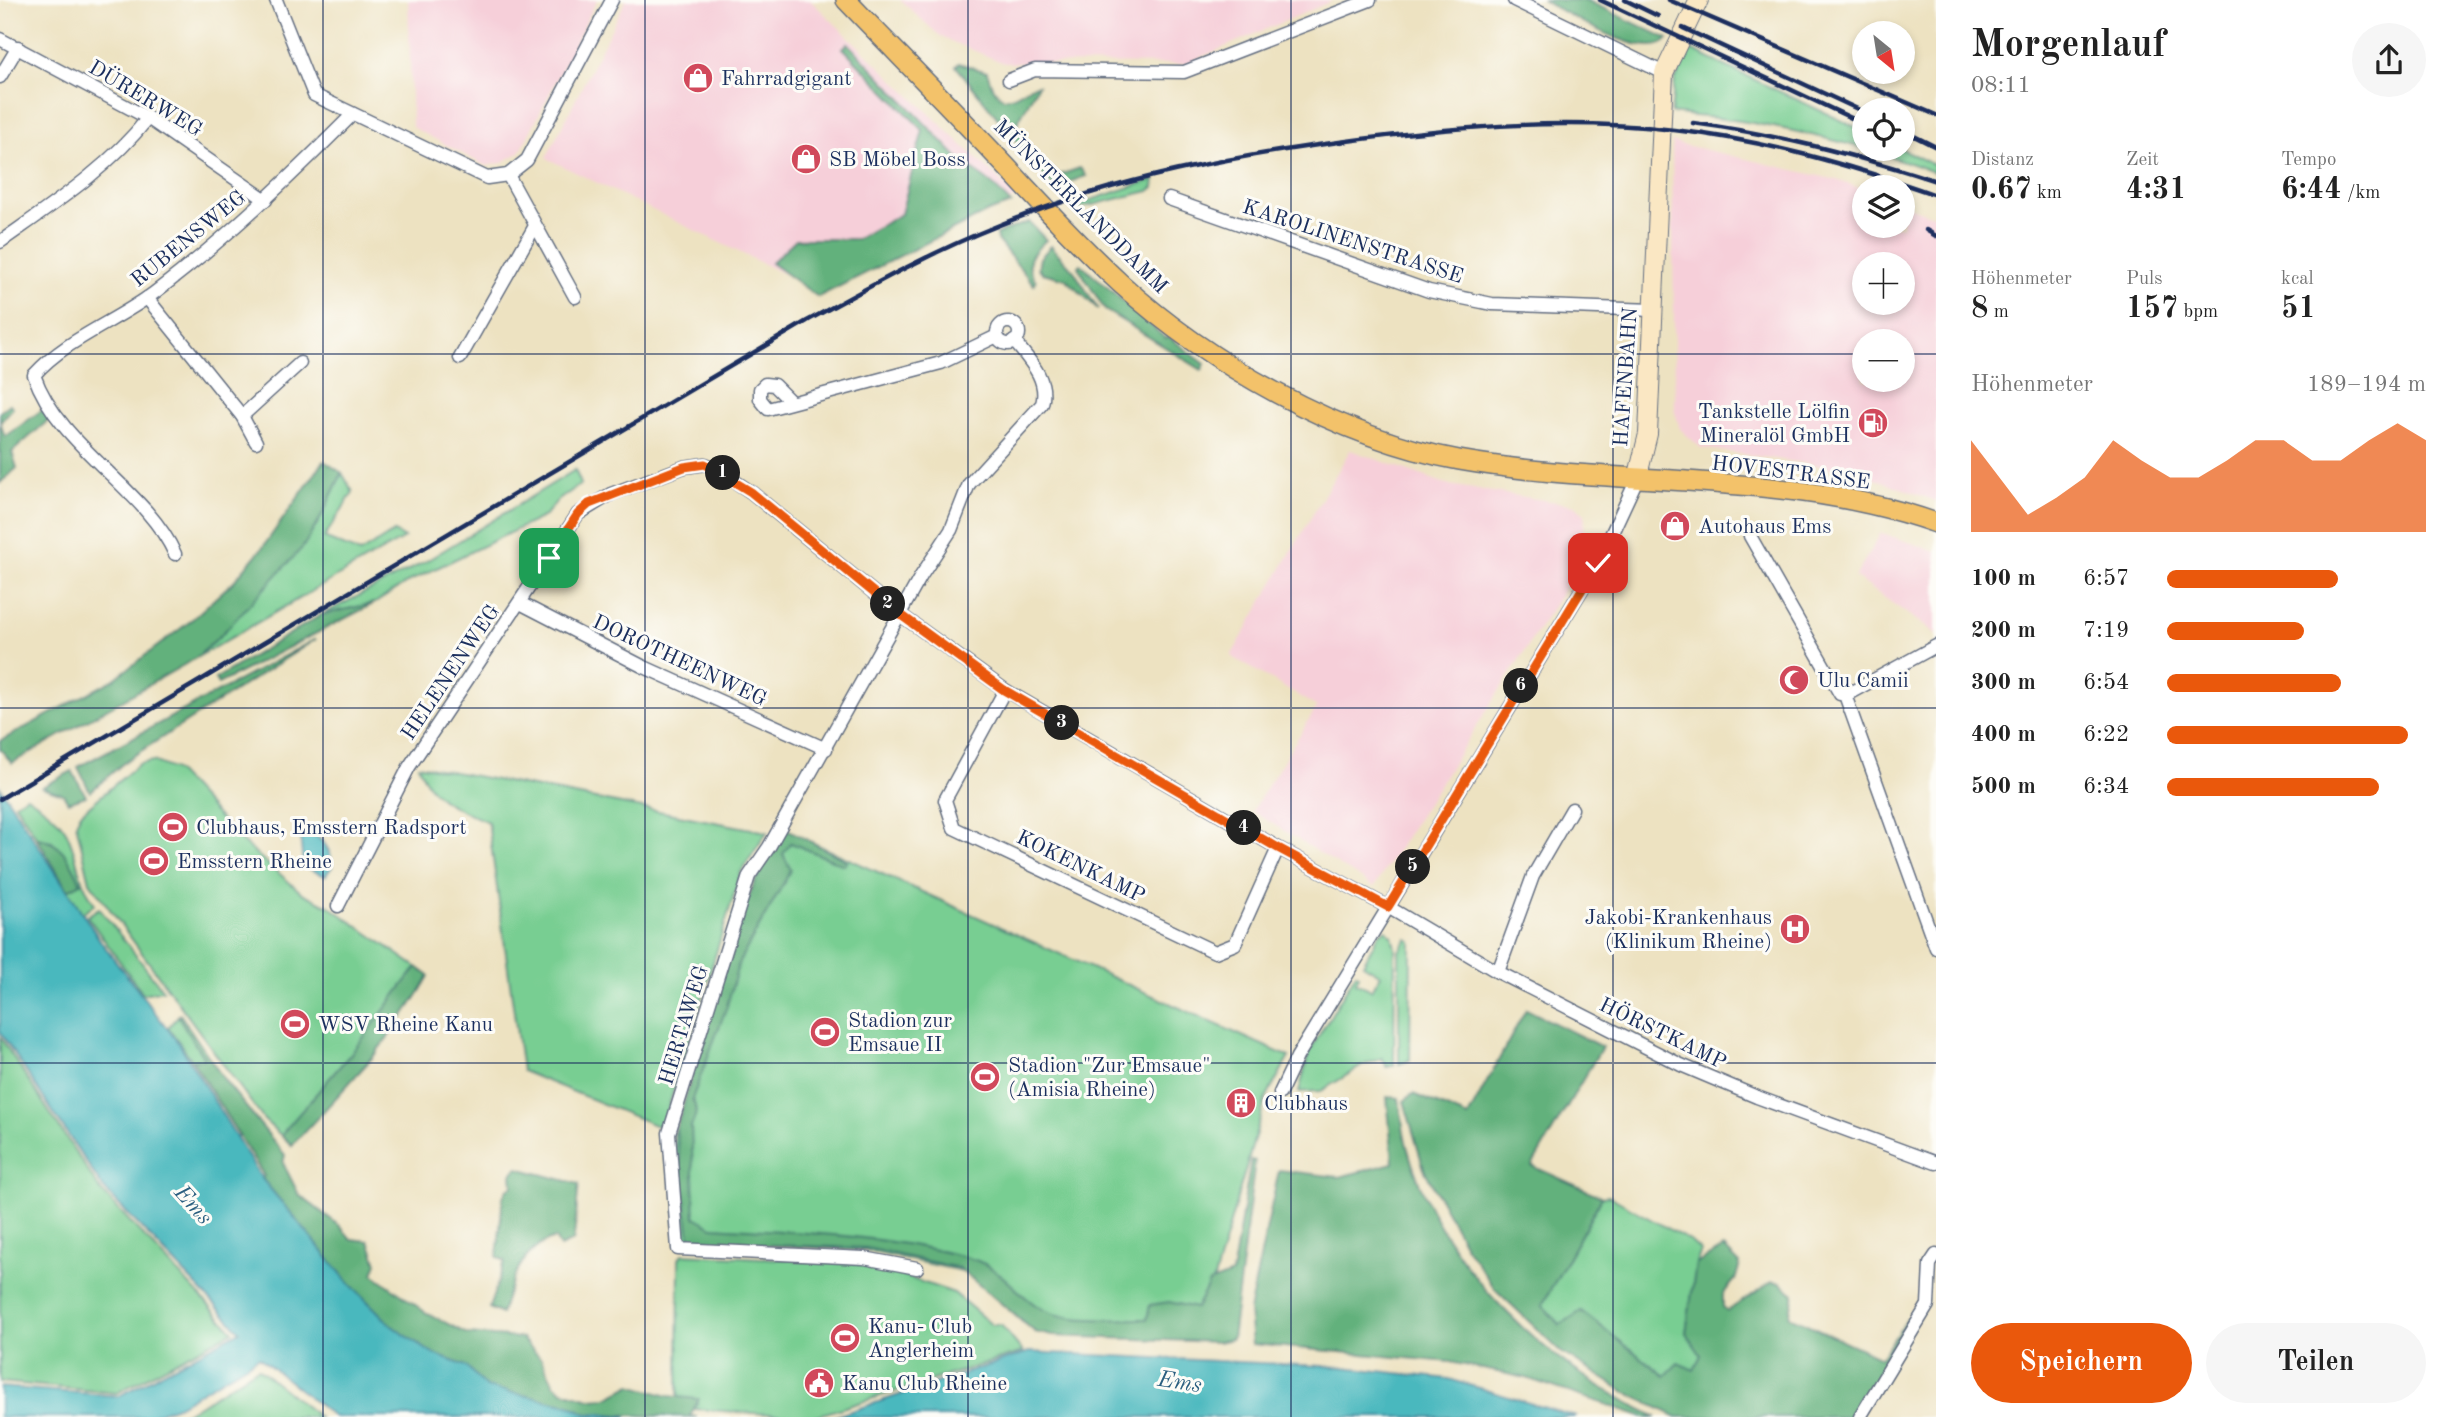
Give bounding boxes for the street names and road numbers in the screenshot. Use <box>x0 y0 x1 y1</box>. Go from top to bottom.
street label: DÜRERWEG <box>85 54 208 141</box>
street label: MÜNSTERLANDDAMM <box>989 113 1174 298</box>
street label: RUBENSWEG <box>128 187 250 292</box>
street label: KAROLINENSTRASSE <box>1240 197 1465 288</box>
street label: HAFENBAHN <box>1611 307 1642 448</box>
street label: HOVESTRASSE <box>1710 453 1871 494</box>
street label: HELENENWEG <box>398 601 504 744</box>
street label: DOROTHEENWEG <box>589 612 770 711</box>
street label: KOKENKAMP <box>1013 827 1148 907</box>
street label: HERTAWEG <box>656 963 713 1088</box>
street label: HÖRSTKAMP <box>1596 991 1731 1074</box>

